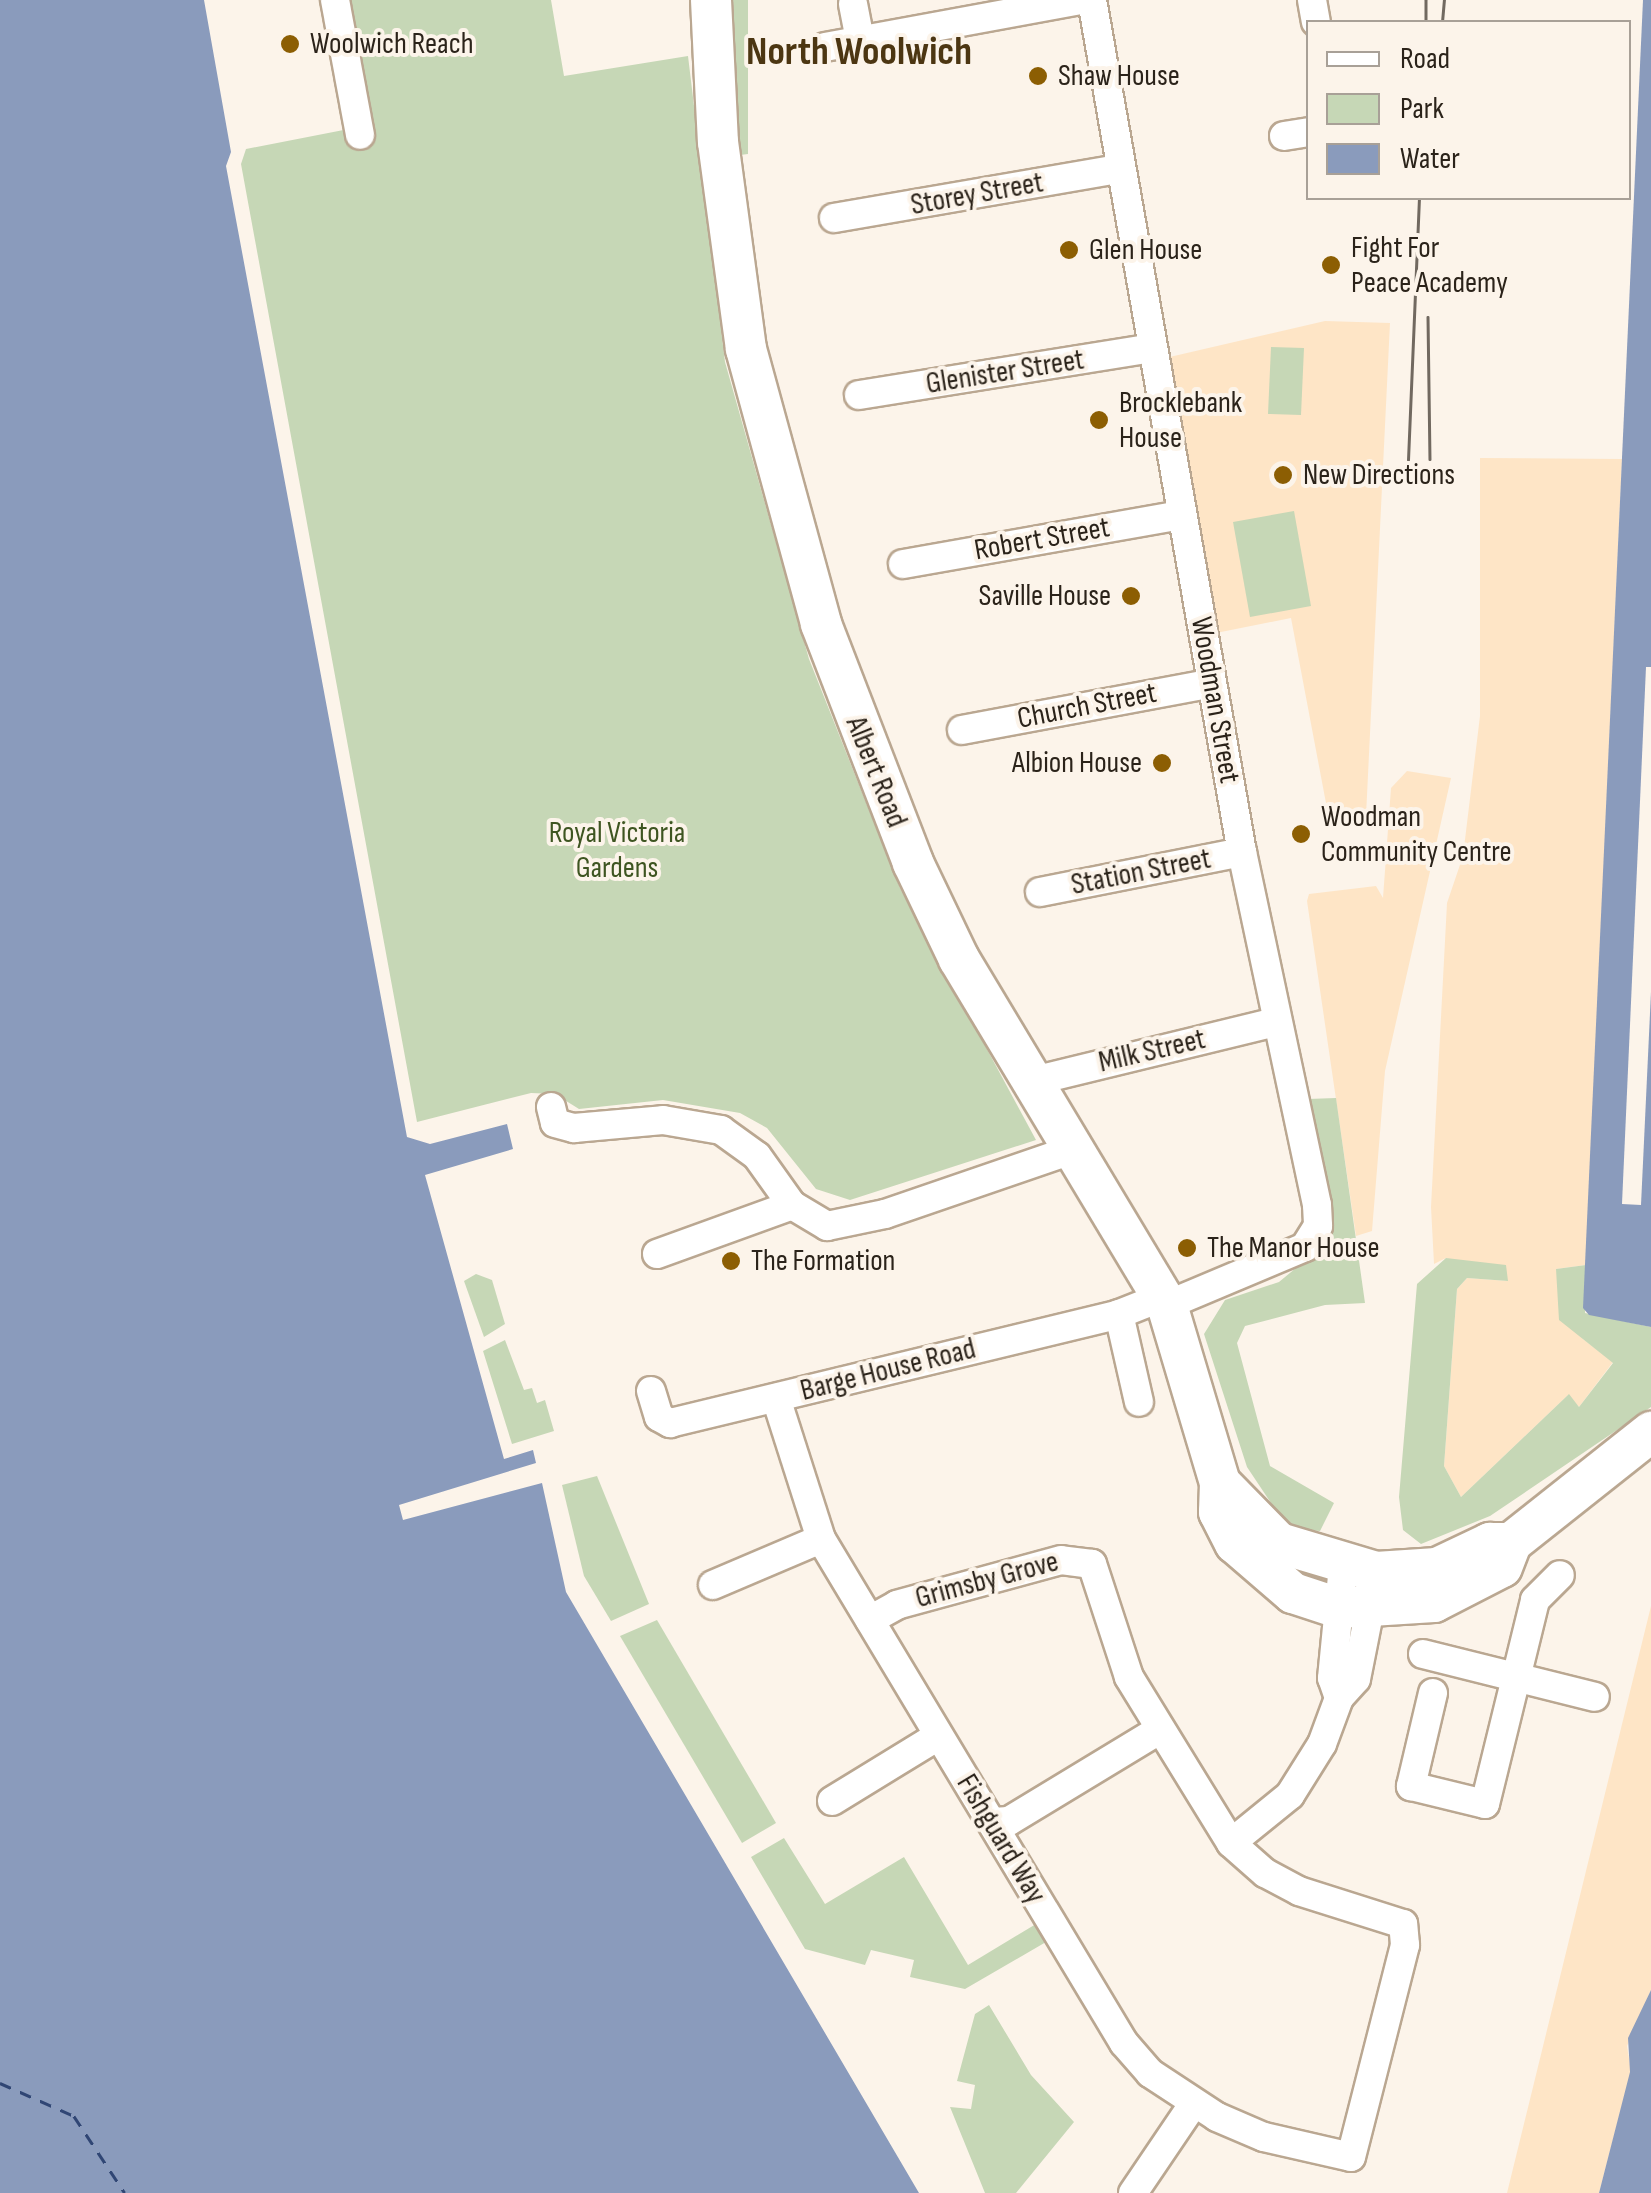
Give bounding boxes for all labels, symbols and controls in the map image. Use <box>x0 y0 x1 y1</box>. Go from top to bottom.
legend <box>1306 20 1631 200</box>
place label: Woolwich Reach <box>310 26 473 62</box>
district label: North Woolwich <box>746 28 972 76</box>
marker: Woolwich Reach <box>279 33 301 55</box>
text: Road <box>1400 41 1450 77</box>
place label: Shaw House <box>1058 58 1180 94</box>
marker: Shaw House <box>1027 65 1049 87</box>
text: Park <box>1400 91 1444 127</box>
text: Water <box>1400 141 1460 177</box>
street label: Storey Street <box>908 165 1046 223</box>
place label: Fight For Peace Academy <box>1351 230 1508 300</box>
place label: Glen House <box>1089 232 1202 268</box>
marker: Glen House <box>1058 239 1080 261</box>
marker: Fight For Peace Academy <box>1320 254 1342 276</box>
street label: Glenister Street <box>923 342 1087 402</box>
place label: Brocklebank House <box>1119 385 1242 456</box>
marker: Brocklebank House <box>1088 409 1110 431</box>
place label: New Directions <box>1303 457 1455 493</box>
marker: New Directions <box>1272 464 1294 486</box>
street label: Robert Street <box>972 509 1112 569</box>
place label: Saville House <box>979 578 1111 614</box>
marker: Saville House <box>1120 585 1142 607</box>
street label: Woodman Street <box>1183 614 1247 786</box>
street label: Church Street <box>1014 675 1160 737</box>
street label: Albert Road <box>838 711 914 833</box>
place label: Albion House <box>1012 745 1142 781</box>
marker: Albion House <box>1151 752 1173 774</box>
place label: Woodman Community Centre <box>1321 799 1511 870</box>
park label: Royal Victoria Gardens <box>549 815 685 886</box>
marker: Woodman Community Centre <box>1290 823 1312 845</box>
street label: Station Street <box>1068 841 1214 903</box>
street label: Milk Street <box>1095 1021 1209 1081</box>
place label: The Manor House <box>1207 1230 1380 1266</box>
marker: The Manor House <box>1176 1237 1198 1259</box>
place label: The Formation <box>751 1243 895 1279</box>
marker: The Formation <box>720 1250 742 1272</box>
street label: Barge House Road <box>797 1331 979 1409</box>
street label: Grimsby Grove <box>912 1544 1062 1616</box>
street label: Fishguard Way <box>948 1768 1054 1910</box>

